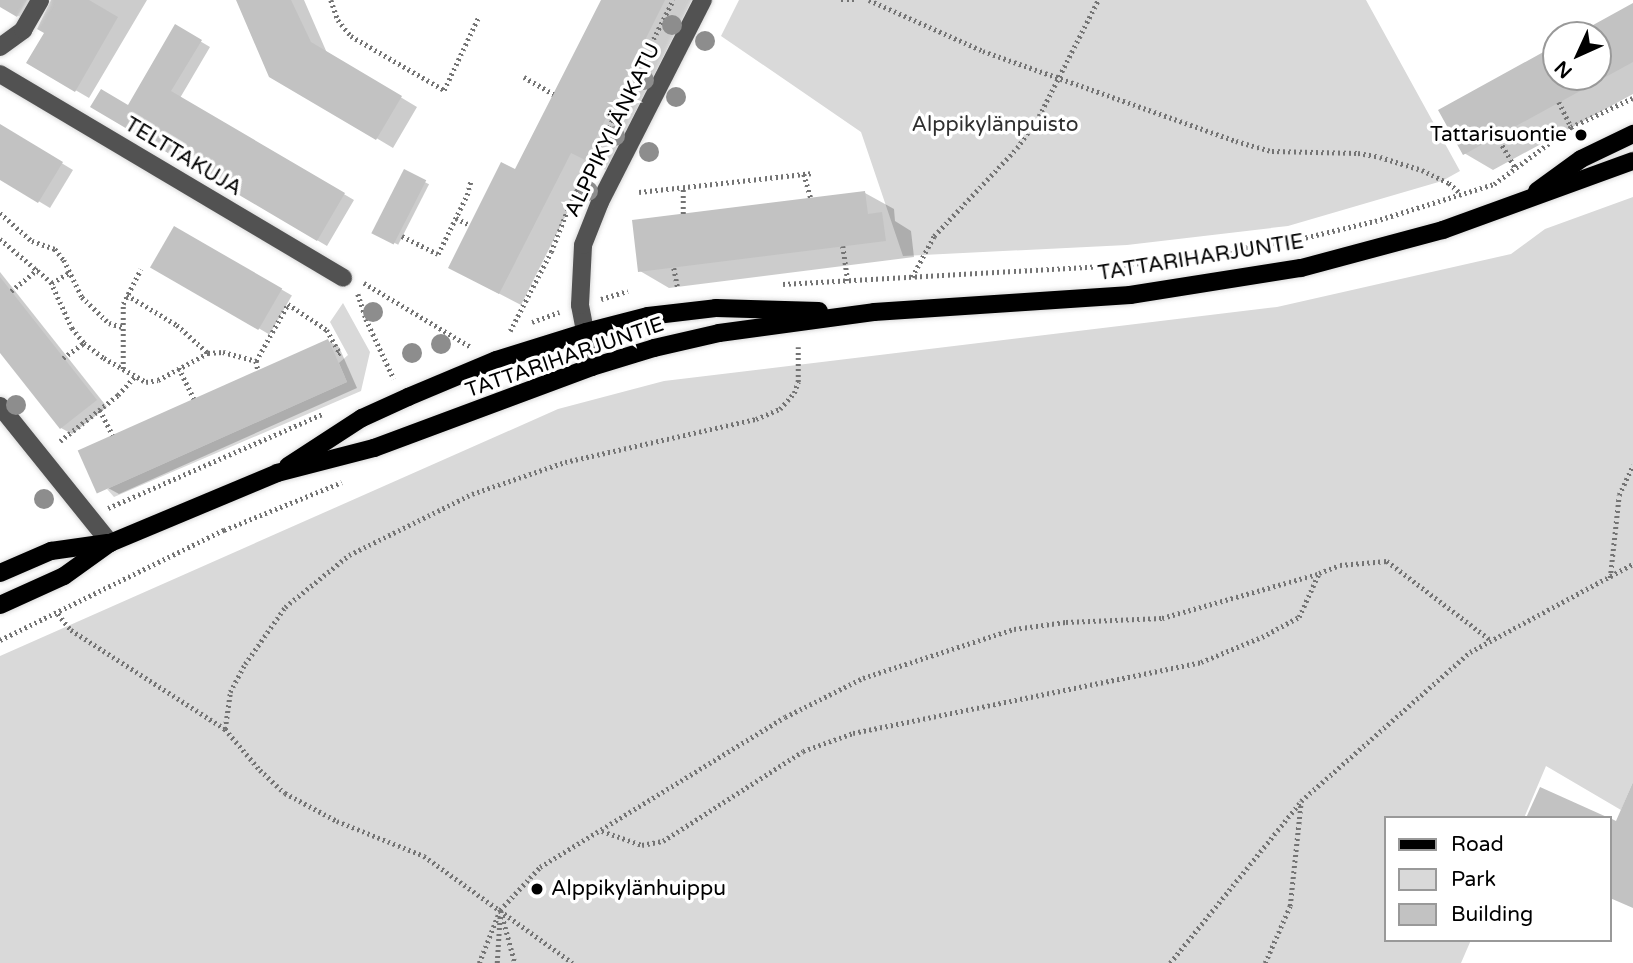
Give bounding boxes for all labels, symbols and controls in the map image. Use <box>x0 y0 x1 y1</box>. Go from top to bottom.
north arrow <box>1542 21 1612 91</box>
street label: ALPPIKYLÄNKATU <box>560 39 666 221</box>
text: N <box>1550 56 1577 83</box>
street label: TELTTAKUJA <box>120 112 246 202</box>
park label: Alppikylänpuisto <box>912 112 1078 138</box>
place label: Tattarisuontie <box>1430 122 1567 148</box>
marker: Tattarisuontie <box>1573 127 1589 143</box>
street label: TATTARIHARJUNTIE <box>1096 229 1306 287</box>
street label: TATTARIHARJUNTIE <box>463 312 667 404</box>
legend <box>1384 816 1612 942</box>
text: Road <box>1451 832 1504 857</box>
text: Park <box>1451 867 1496 892</box>
place label: Alppikylänhuippu <box>551 876 726 902</box>
marker: Alppikylänhuippu <box>529 881 545 897</box>
text: Building <box>1451 902 1533 927</box>

